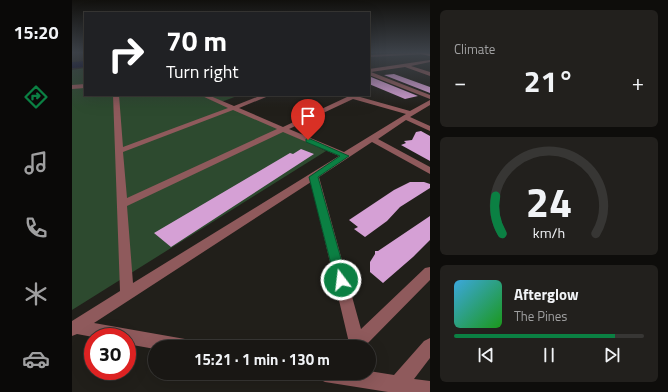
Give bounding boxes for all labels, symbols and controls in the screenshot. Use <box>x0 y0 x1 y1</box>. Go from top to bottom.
text: 15:20 <box>14 19 58 46</box>
text: 70 m <box>166 19 227 62</box>
icon: right <box>100 28 152 80</box>
text: Climate <box>454 39 495 59</box>
text: Turn right <box>166 58 239 85</box>
text: 21° <box>524 58 574 104</box>
text: − <box>454 65 466 99</box>
text: + <box>632 65 644 99</box>
icon: directions <box>22 83 50 111</box>
pin <box>291 99 325 140</box>
icon: arrive <box>297 105 319 127</box>
icon: music <box>22 149 50 177</box>
text: 24 <box>526 170 572 233</box>
icon: phone <box>22 214 50 242</box>
text: km/h <box>533 222 565 244</box>
position arrow <box>320 259 362 301</box>
icon: climate <box>22 280 50 308</box>
text: Afterglow <box>514 283 579 306</box>
text: The Pines <box>514 306 567 326</box>
speed limit sign: 30 <box>84 328 136 380</box>
icon: previous <box>475 344 497 366</box>
icon: pause <box>538 344 560 366</box>
icon: next <box>601 344 623 366</box>
icon: car <box>22 345 50 373</box>
text: 15:21 · 1 min · 130 m <box>194 348 330 371</box>

